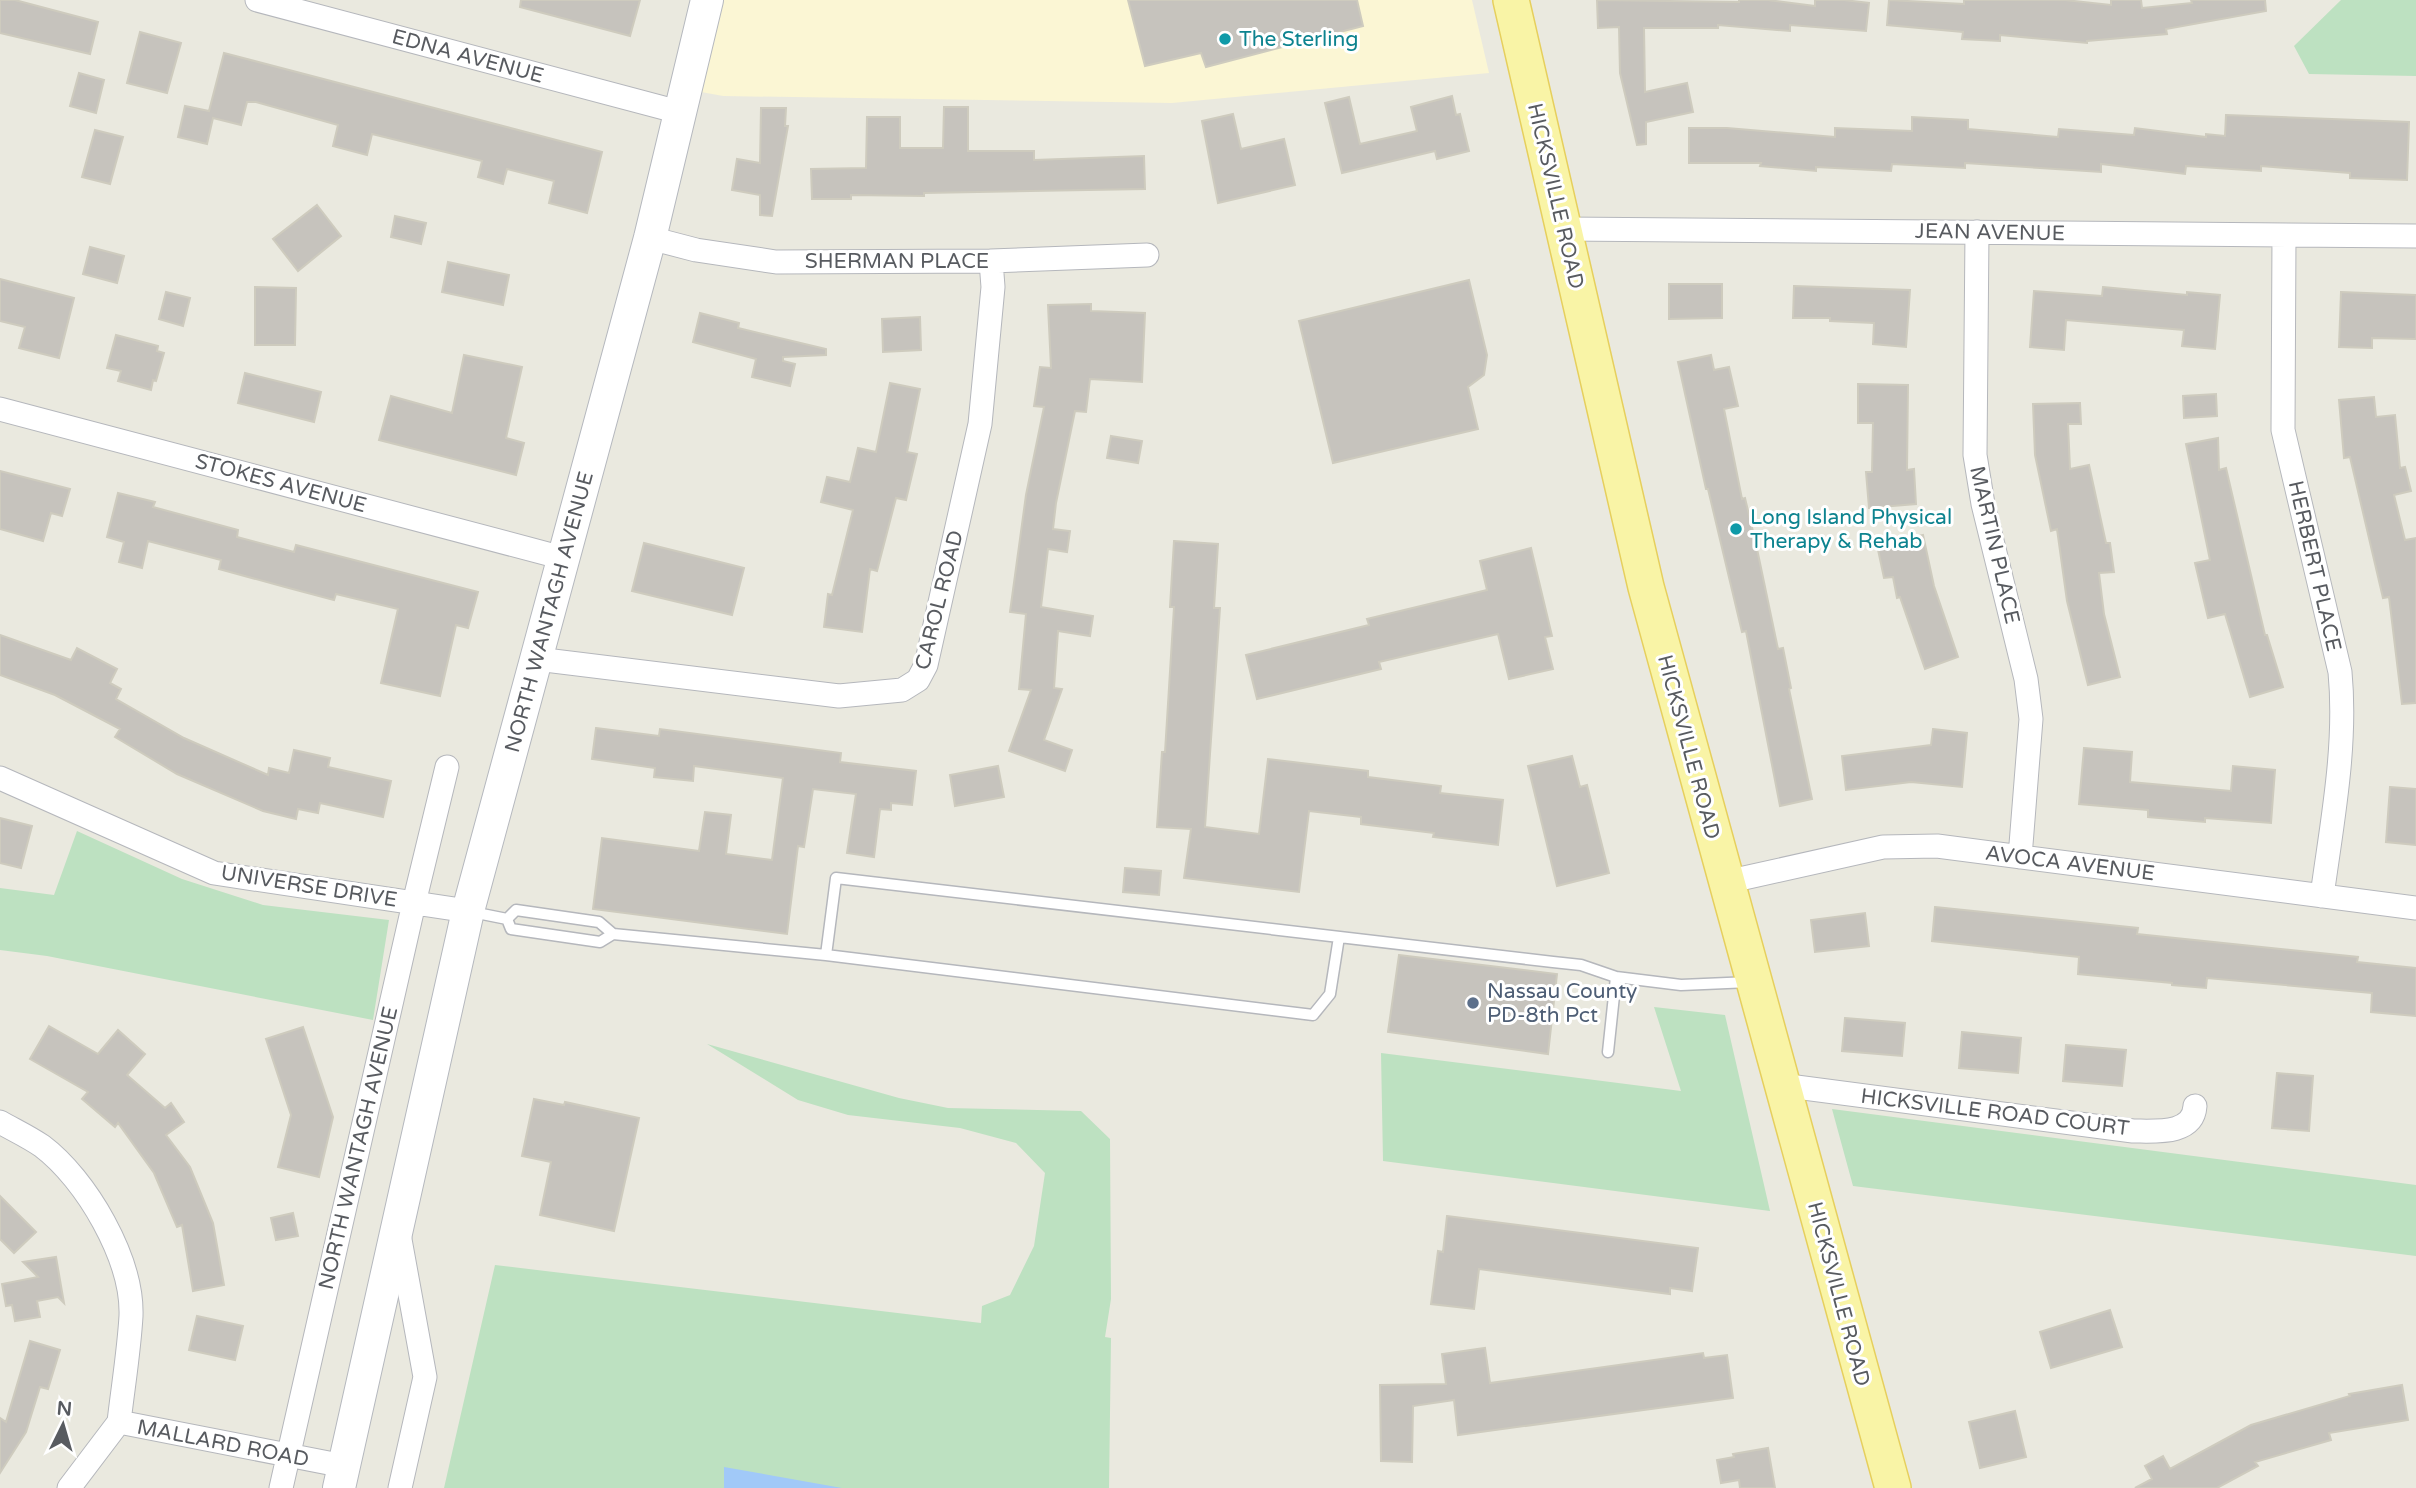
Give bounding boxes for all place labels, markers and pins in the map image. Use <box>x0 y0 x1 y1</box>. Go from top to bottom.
place label: The Sterling <box>1239 27 1359 52</box>
marker: The Sterling <box>1217 31 1233 47</box>
place label: Long Island Physical Therapy & Rehab <box>1750 505 1952 554</box>
marker: Long Island Physical Therapy & Rehab <box>1728 521 1744 537</box>
place label: Nassau County PD-8th Pct <box>1487 979 1637 1028</box>
marker: Nassau County PD-8th Pct <box>1465 995 1481 1011</box>

